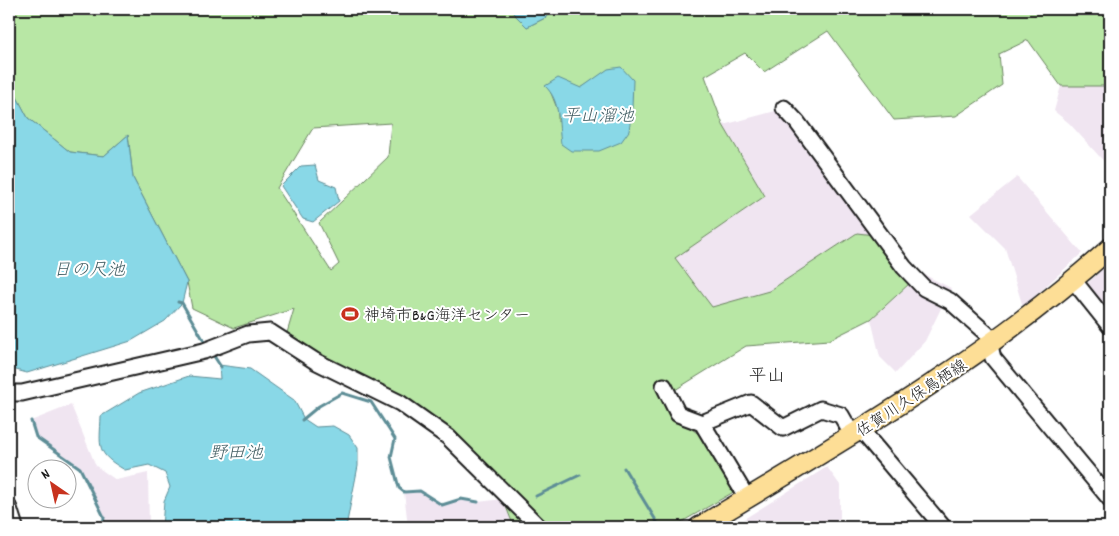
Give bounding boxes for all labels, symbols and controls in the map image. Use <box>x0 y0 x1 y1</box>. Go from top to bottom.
water label: 平山溜池 <box>562 105 635 130</box>
water label: 日の尺池 <box>53 259 126 284</box>
sports icon: 神埼市B&G海洋センター <box>340 304 360 324</box>
place label: 神埼市B&G海洋センター <box>364 305 530 328</box>
street label: 佐賀川久保鳥栖線 <box>852 355 972 444</box>
district label: 平山 <box>749 365 785 390</box>
water label: 野田池 <box>209 442 264 467</box>
north arrow <box>28 458 78 508</box>
text: N <box>37 465 54 485</box>

